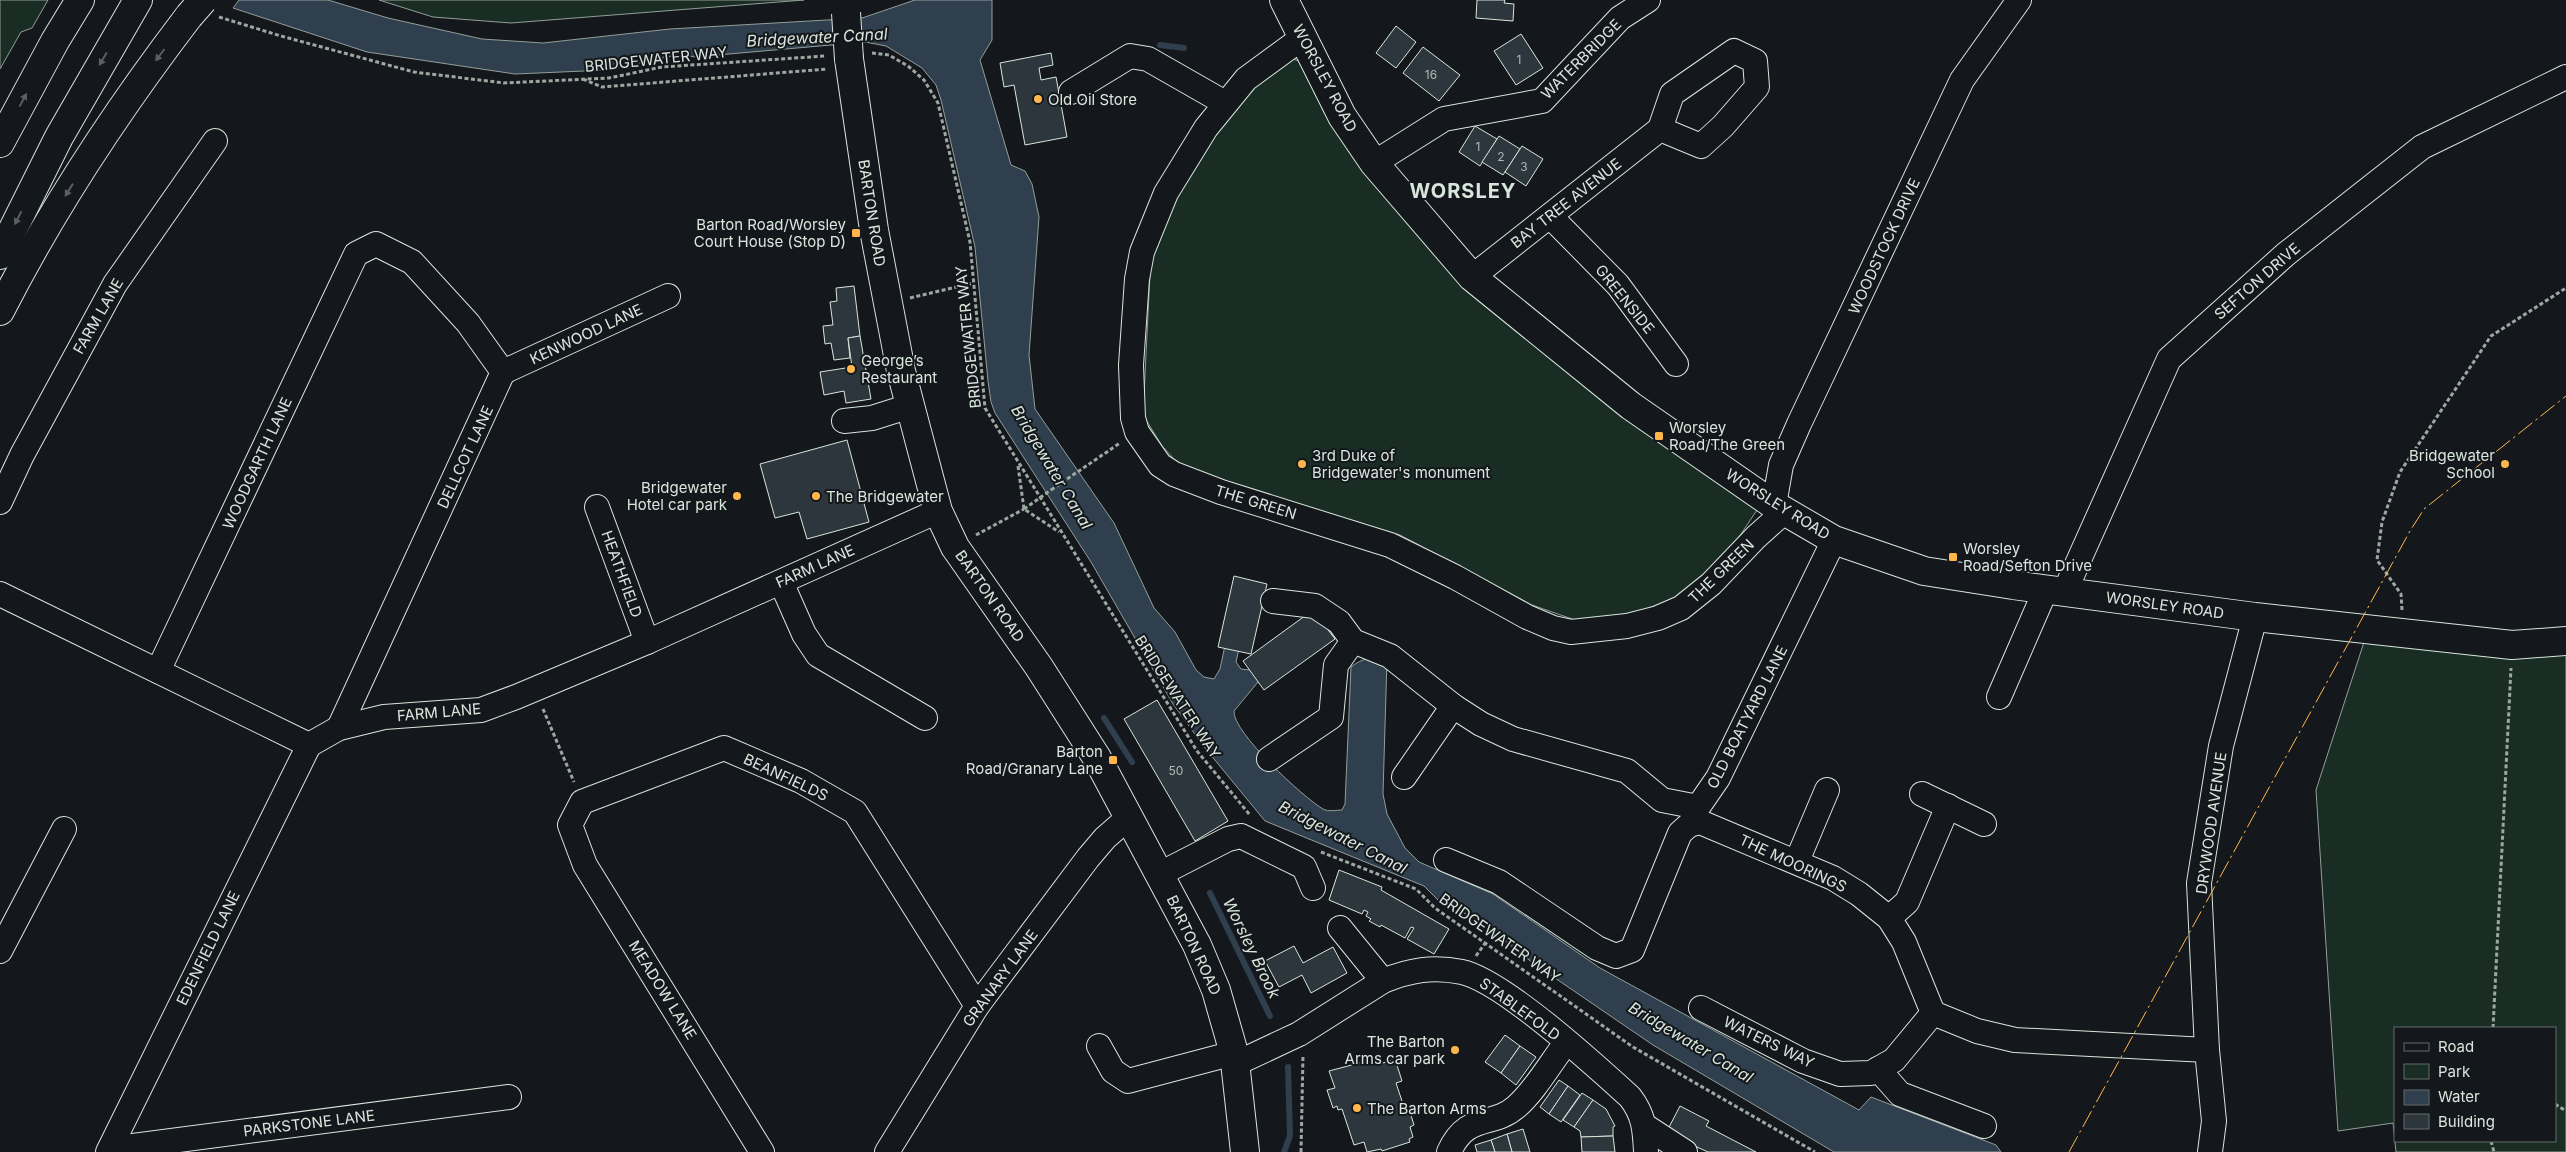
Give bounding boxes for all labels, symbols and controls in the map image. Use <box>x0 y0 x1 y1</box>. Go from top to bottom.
street label: WATERBRIDGE <box>1537 15 1625 103</box>
street label: WORSLEY ROAD <box>1289 21 1361 135</box>
water label: Bridgewater Canal <box>746 23 888 51</box>
street label: BRIDGEWATER WAY <box>584 42 728 76</box>
one-way arrow <box>154 48 165 61</box>
one-way arrow <box>98 52 107 65</box>
house number: 1 <box>1517 52 1521 67</box>
house number: 16 <box>1425 67 1437 82</box>
place label: Old Oil Store <box>1048 90 1137 109</box>
one-way arrow <box>18 93 27 106</box>
marker: Old Oil Store <box>1032 93 1044 105</box>
house number: 1 <box>1476 139 1480 154</box>
house number: 2 <box>1497 149 1505 164</box>
street label: BAY TREE AVENUE <box>1507 154 1625 252</box>
street label: BARTON ROAD <box>854 158 890 268</box>
house number: 3 <box>1520 159 1528 174</box>
street label: WOODSTOCK DRIVE <box>1844 175 1924 317</box>
district label: WORSLEY <box>1410 179 1516 203</box>
one-way arrow <box>64 183 74 196</box>
one-way arrow <box>14 210 22 225</box>
place label: Barton Road/Worsley Court House (Stop D) <box>694 215 847 251</box>
marker: Barton Road/Worsley Court House (Stop D) <box>850 227 862 239</box>
street label: SEFTON DRIVE <box>2210 239 2304 323</box>
street label: GREENSIDE <box>1591 261 1659 337</box>
street label: BRIDGEWATER WAY <box>951 265 985 409</box>
street label: FARM LANE <box>69 275 127 357</box>
street label: KENWOOD LANE <box>527 300 645 368</box>
place label: George’s Restaurant <box>861 351 937 387</box>
marker: George’s Restaurant <box>845 363 857 375</box>
street label: WOODGARTH LANE <box>218 394 296 532</box>
water label: Bridgewater Canal <box>1007 401 1097 533</box>
street label: DELLCOT LANE <box>433 402 497 512</box>
place label: Worsley Road/The Green <box>1669 418 1785 454</box>
marker: Worsley Road/The Green <box>1653 430 1665 442</box>
place label: 3rd Duke of Bridgewater's monument <box>1312 446 1490 482</box>
place label: Bridgewater School <box>2409 446 2495 482</box>
marker: 3rd Duke of Bridgewater's monument <box>1296 458 1308 470</box>
marker: Bridgewater School <box>2499 458 2511 470</box>
street label: WORSLEY ROAD <box>1722 464 1834 544</box>
place label: Bridgewater Hotel car park <box>627 478 728 514</box>
street label: THE GREEN <box>1213 481 1299 523</box>
place label: The Bridgewater <box>826 487 944 506</box>
marker: Bridgewater Hotel car park <box>731 490 743 502</box>
marker: The Bridgewater <box>810 490 822 502</box>
street label: HEATHFIELD <box>597 528 647 620</box>
street label: THE GREEN <box>1684 535 1758 607</box>
place label: Worsley Road/Sefton Drive <box>1963 539 2092 575</box>
street label: FARM LANE <box>773 540 857 592</box>
street label: BARTON ROAD <box>951 546 1029 646</box>
marker: Worsley Road/Sefton Drive <box>1947 551 1959 563</box>
street label: WORSLEY ROAD <box>2105 587 2225 623</box>
street label: BRIDGEWATER WAY <box>1131 632 1225 762</box>
street label: OLD BOATYARD LANE <box>1703 642 1791 792</box>
street label: FARM LANE <box>396 699 482 725</box>
place label: Barton Road/Granary Lane <box>966 742 1103 778</box>
street label: BEANFIELDS <box>741 749 831 805</box>
street label: DRYWOOD AVENUE <box>2192 751 2230 895</box>
marker: Barton Road/Granary Lane <box>1107 754 1119 766</box>
house number: 50 <box>1169 763 1183 778</box>
water label: Bridgewater Canal <box>1276 796 1411 878</box>
street label: THE MOORINGS <box>1736 830 1850 896</box>
street label: EDENFIELD LANE <box>172 888 244 1008</box>
street label: BRIDGEWATER WAY <box>1436 889 1564 987</box>
street label: BARTON ROAD <box>1163 892 1225 998</box>
water label: Worsley Brook <box>1219 894 1285 1002</box>
street label: GRANARY LANE <box>958 926 1042 1030</box>
street label: MEADOW LANE <box>625 937 701 1043</box>
street label: STABLEFOLD <box>1476 973 1564 1045</box>
water label: Bridgewater Canal <box>1625 997 1757 1087</box>
street label: WATERS WAY <box>1721 1012 1817 1072</box>
legend <box>2394 1027 2556 1142</box>
place label: The Barton Arms car park <box>1345 1032 1446 1068</box>
text: Road <box>2438 1037 2474 1056</box>
marker: The Barton Arms car park <box>1449 1044 1461 1056</box>
text: Park <box>2438 1062 2471 1081</box>
text: Water <box>2438 1087 2480 1106</box>
place label: The Barton Arms <box>1367 1099 1487 1118</box>
marker: The Barton Arms <box>1351 1102 1363 1114</box>
street label: PARKSTONE LANE <box>242 1106 376 1140</box>
text: Building <box>2438 1112 2495 1131</box>

